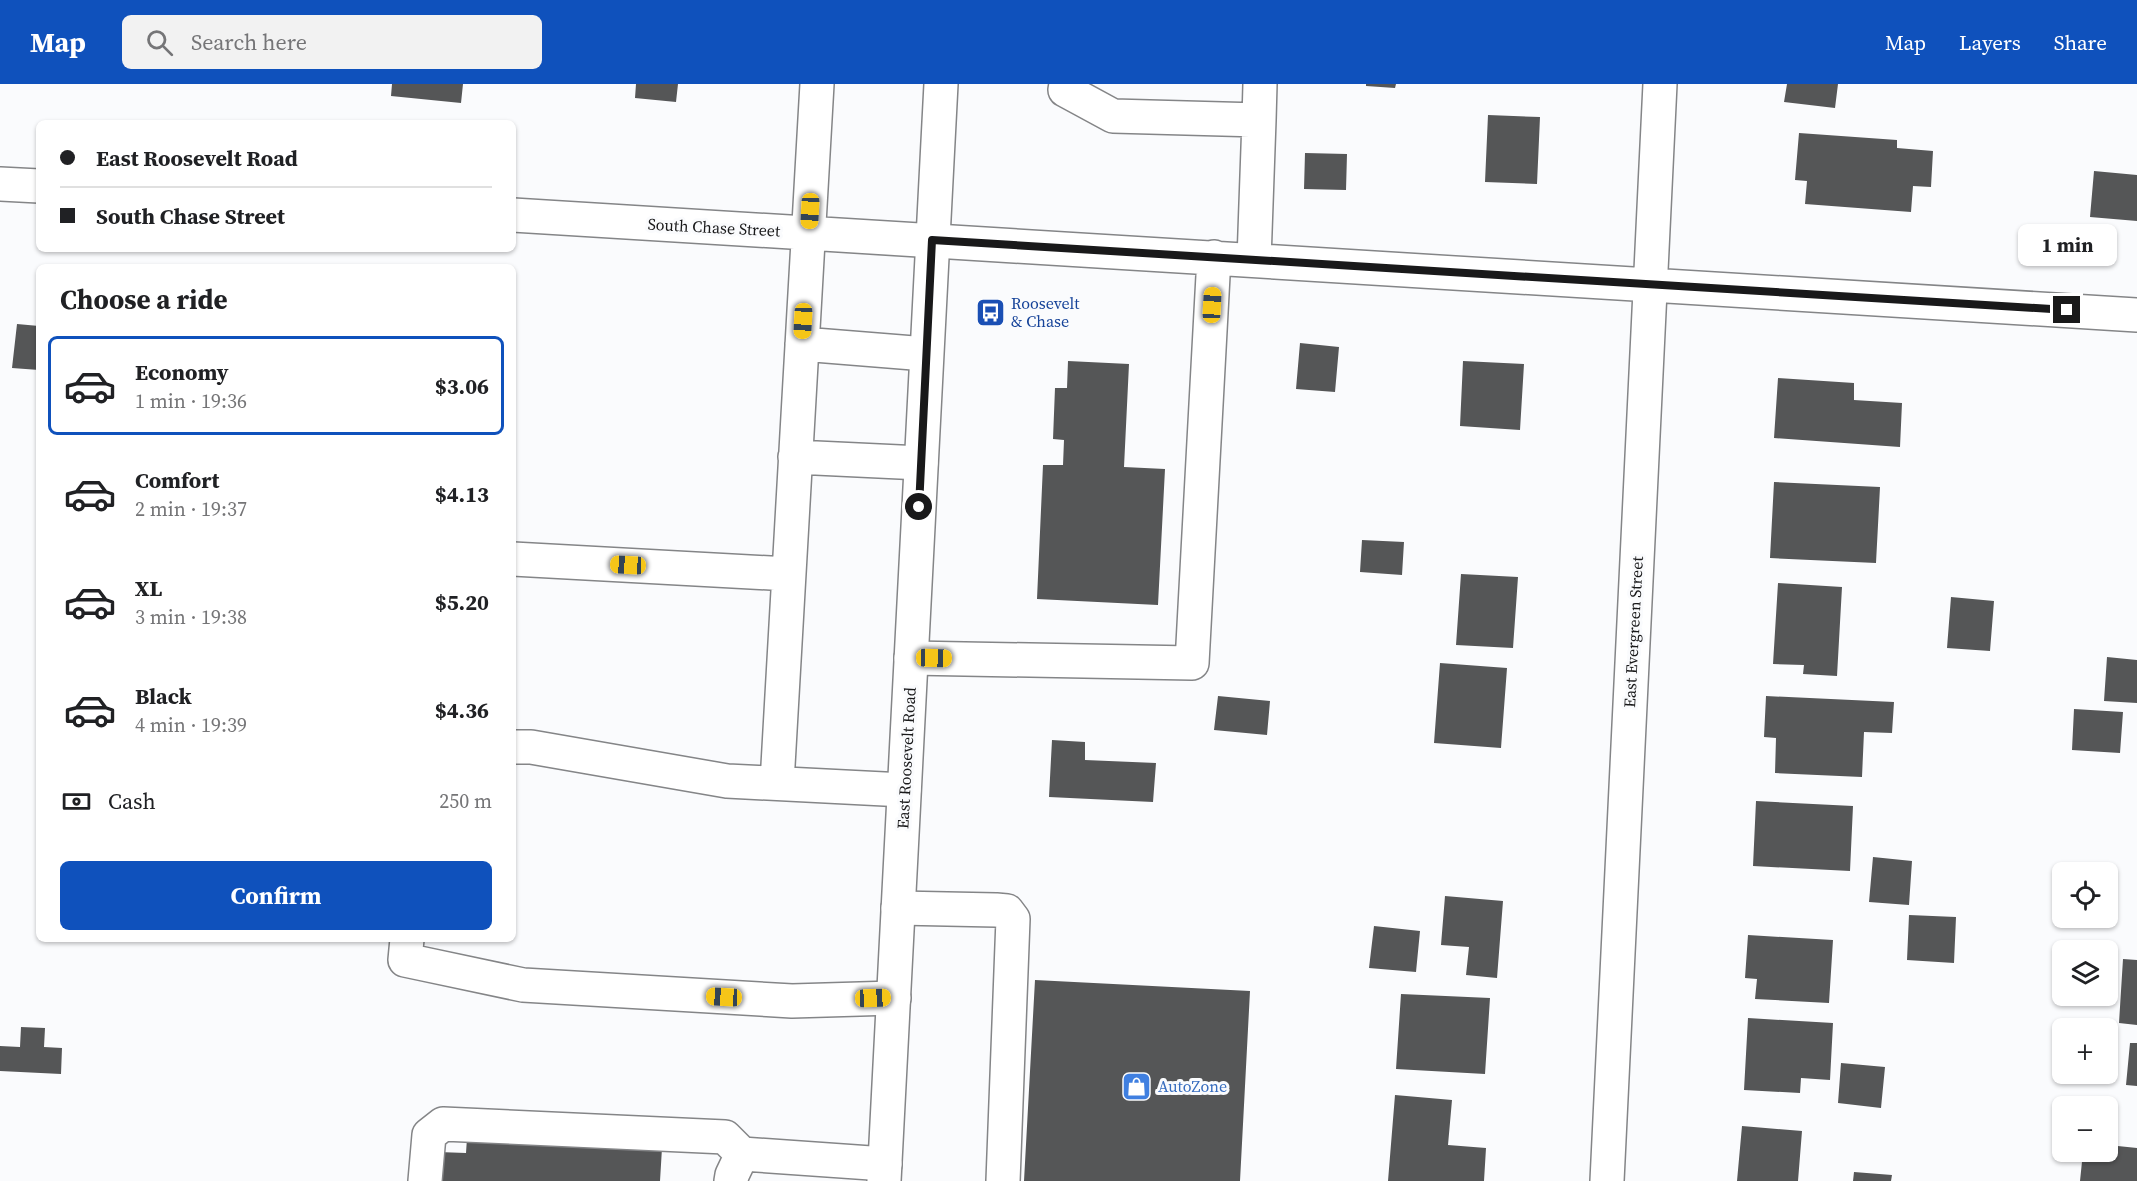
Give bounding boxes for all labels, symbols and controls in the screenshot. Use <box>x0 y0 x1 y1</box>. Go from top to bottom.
search box <box>122 15 542 69</box>
text: Map <box>30 23 86 61</box>
icon: search <box>143 26 176 59</box>
text: Search here <box>191 27 307 57</box>
text: Map <box>1885 28 1926 57</box>
text: Layers <box>1959 28 2021 57</box>
text: Share <box>2054 28 2107 57</box>
text: East Roosevelt Road <box>96 143 298 173</box>
car <box>800 193 820 229</box>
text: South Chase Street <box>96 201 285 231</box>
street label: South Chase Street <box>647 213 782 241</box>
callout: 1 min <box>2018 223 2116 265</box>
text: 1 min <box>2042 231 2093 259</box>
text: Choose a ride <box>60 281 228 318</box>
car <box>1202 287 1222 323</box>
place label: Roosevelt & Chase <box>1011 292 1080 332</box>
bus stop icon: Roosevelt & Chase <box>974 296 1006 328</box>
route end <box>2053 296 2080 323</box>
car <box>793 303 813 339</box>
text: Economy <box>135 357 229 387</box>
icon: car <box>63 359 117 413</box>
text: $3.06 <box>435 371 489 401</box>
text: 1 min · 19:36 <box>135 387 247 415</box>
text: Comfort <box>135 465 219 495</box>
icon: car <box>63 467 117 521</box>
text: $4.13 <box>435 479 489 509</box>
route start <box>905 493 932 520</box>
text: 2 min · 19:37 <box>135 495 247 523</box>
car <box>610 555 646 575</box>
street label: East Evergreen Street <box>1618 555 1648 708</box>
text: XL <box>135 573 162 603</box>
icon: car <box>63 575 117 629</box>
text: $5.20 <box>435 587 489 617</box>
text: 3 min · 19:38 <box>135 603 247 631</box>
car <box>916 649 952 667</box>
text: Black <box>135 681 192 711</box>
icon: car <box>63 683 117 737</box>
street label: East Roosevelt Road <box>891 686 921 830</box>
text: $4.36 <box>435 695 489 725</box>
text: 4 min · 19:39 <box>135 711 247 739</box>
icon: cash <box>60 785 93 818</box>
text: Cash <box>108 786 156 816</box>
text: 250 m <box>439 787 492 815</box>
button: Confirm <box>60 861 492 930</box>
map controls <box>2052 862 2118 1162</box>
button: locate <box>2052 862 2118 928</box>
button: layers <box>2052 940 2118 1006</box>
car <box>706 987 742 1007</box>
car <box>855 988 891 1008</box>
button: + <box>2052 1018 2118 1084</box>
shop icon: AutoZone <box>1121 1070 1153 1102</box>
place label: AutoZone <box>1158 1075 1227 1097</box>
button: − <box>2052 1096 2118 1162</box>

